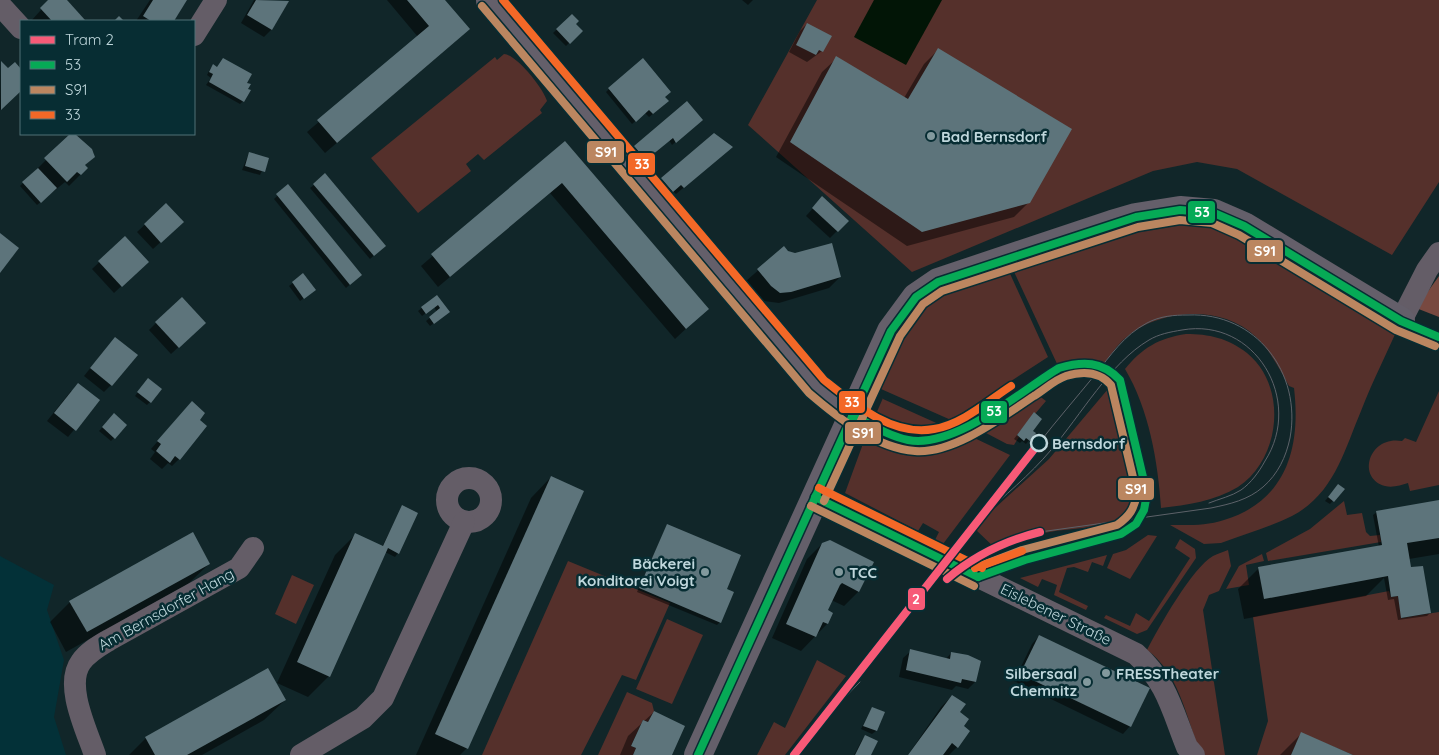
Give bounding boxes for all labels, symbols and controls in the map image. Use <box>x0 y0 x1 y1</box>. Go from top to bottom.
legend <box>20 20 195 135</box>
text: Tram 2 <box>65 30 114 49</box>
text: 53 <box>65 55 81 74</box>
text: S91 <box>65 80 87 99</box>
text: 33 <box>65 105 81 124</box>
place label: Bad Bernsdorf <box>941 127 1047 146</box>
marker: Bad Bernsdorf <box>925 130 937 142</box>
line badge: S91 <box>586 140 625 164</box>
text: S91 <box>595 143 617 161</box>
line badge: 33 <box>627 152 656 176</box>
text: 33 <box>634 155 650 173</box>
line badge: 53 <box>1187 200 1216 224</box>
text: 53 <box>1194 203 1210 221</box>
line badge: S91 <box>1246 239 1284 263</box>
text: S91 <box>1254 242 1276 260</box>
line badge: 33 <box>838 390 866 414</box>
text: 33 <box>844 393 860 411</box>
line badge: 53 <box>980 400 1008 424</box>
text: 53 <box>986 402 1002 420</box>
line badge: S91 <box>844 421 882 445</box>
text: S91 <box>852 424 874 442</box>
marker: Bernsdorf <box>1030 434 1048 452</box>
place label: Bernsdorf <box>1052 434 1126 453</box>
line badge: S91 <box>1117 477 1155 501</box>
text: S91 <box>1125 480 1147 498</box>
place label: Bäckerei Konditorei Voigt <box>578 554 695 590</box>
place label: TCC <box>849 563 877 582</box>
street label: Am Bernsdorfer Hang <box>95 564 237 654</box>
marker: Bäckerei Konditorei Voigt <box>699 566 711 578</box>
marker: TCC <box>833 566 845 578</box>
street label: Eislebener Straße <box>998 579 1114 649</box>
line badge: 2 <box>907 587 926 611</box>
text: 2 <box>912 590 920 608</box>
place label: Silbersaal Chemnitz <box>1005 664 1077 700</box>
place label: FRESSTheater <box>1116 664 1220 683</box>
marker: FRESSTheater <box>1100 667 1112 679</box>
marker: Silbersaal Chemnitz <box>1081 676 1093 688</box>

